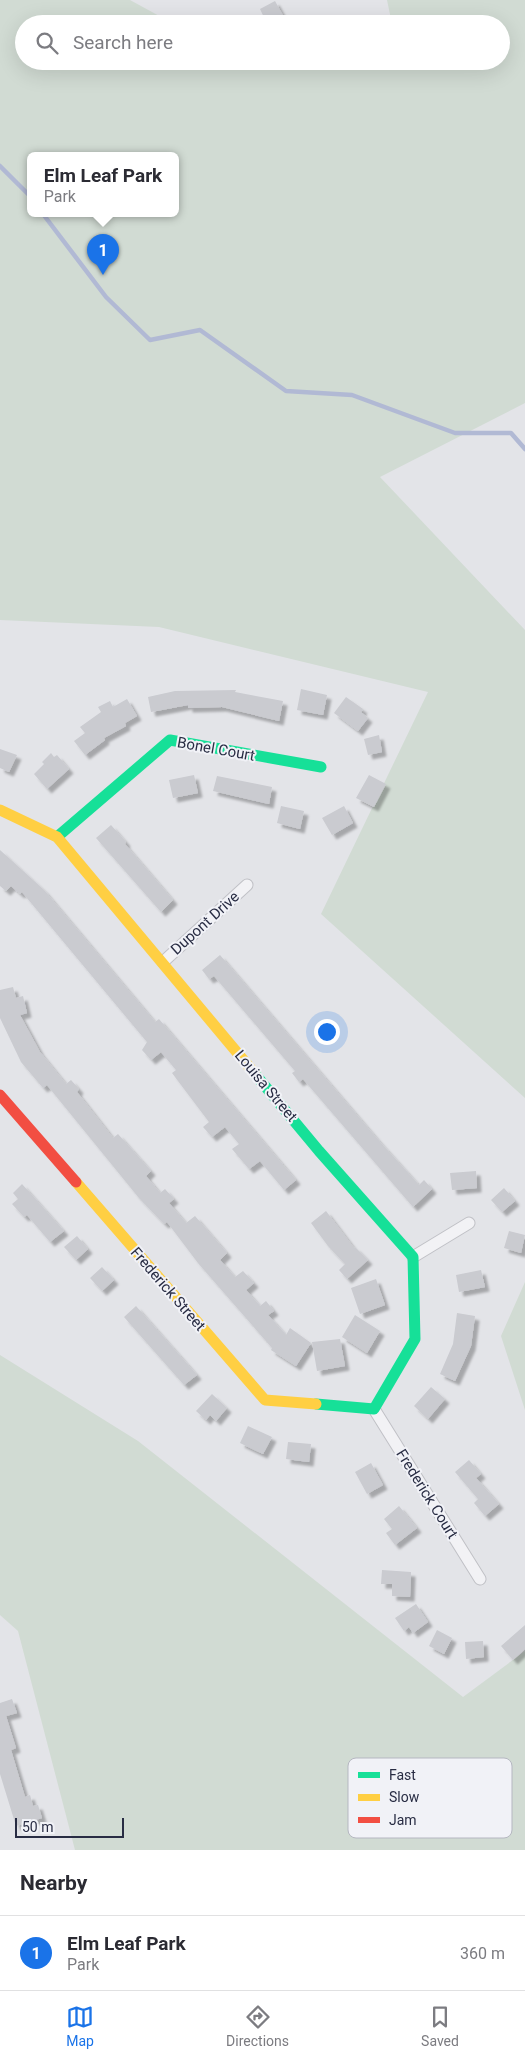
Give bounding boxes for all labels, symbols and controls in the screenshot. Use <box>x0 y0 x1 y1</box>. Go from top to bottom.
search box <box>15 15 510 70</box>
icon: search <box>33 29 61 57</box>
text: Search here <box>73 31 173 54</box>
popup <box>27 152 179 217</box>
text: Elm Leaf Park <box>44 164 162 187</box>
text: Park <box>44 187 76 206</box>
pin: 1 <box>87 234 119 275</box>
street label: Bonel Court <box>176 733 256 765</box>
street label: Dupont Drive <box>167 888 243 958</box>
your location <box>314 1019 340 1045</box>
street label: Louisa Street <box>231 1047 301 1125</box>
street label: Frederick Street <box>127 1244 209 1335</box>
street label: Frederick Court <box>392 1446 462 1542</box>
legend <box>348 1758 512 1838</box>
text: Fast <box>389 1767 416 1783</box>
text: Slow <box>389 1789 420 1805</box>
text: Jam <box>389 1812 417 1828</box>
scale bar <box>15 1815 124 1838</box>
text: 50 m <box>22 1819 54 1835</box>
text: Nearby <box>20 1871 87 1895</box>
text: Elm Leaf Park <box>67 1932 186 1955</box>
text: 1 <box>31 1944 41 1963</box>
text: 360 m <box>460 1944 505 1963</box>
text: Park <box>67 1955 99 1974</box>
tab: Map <box>66 2003 94 2049</box>
tab: Directions <box>226 2003 289 2049</box>
tab: Saved <box>421 2003 459 2049</box>

